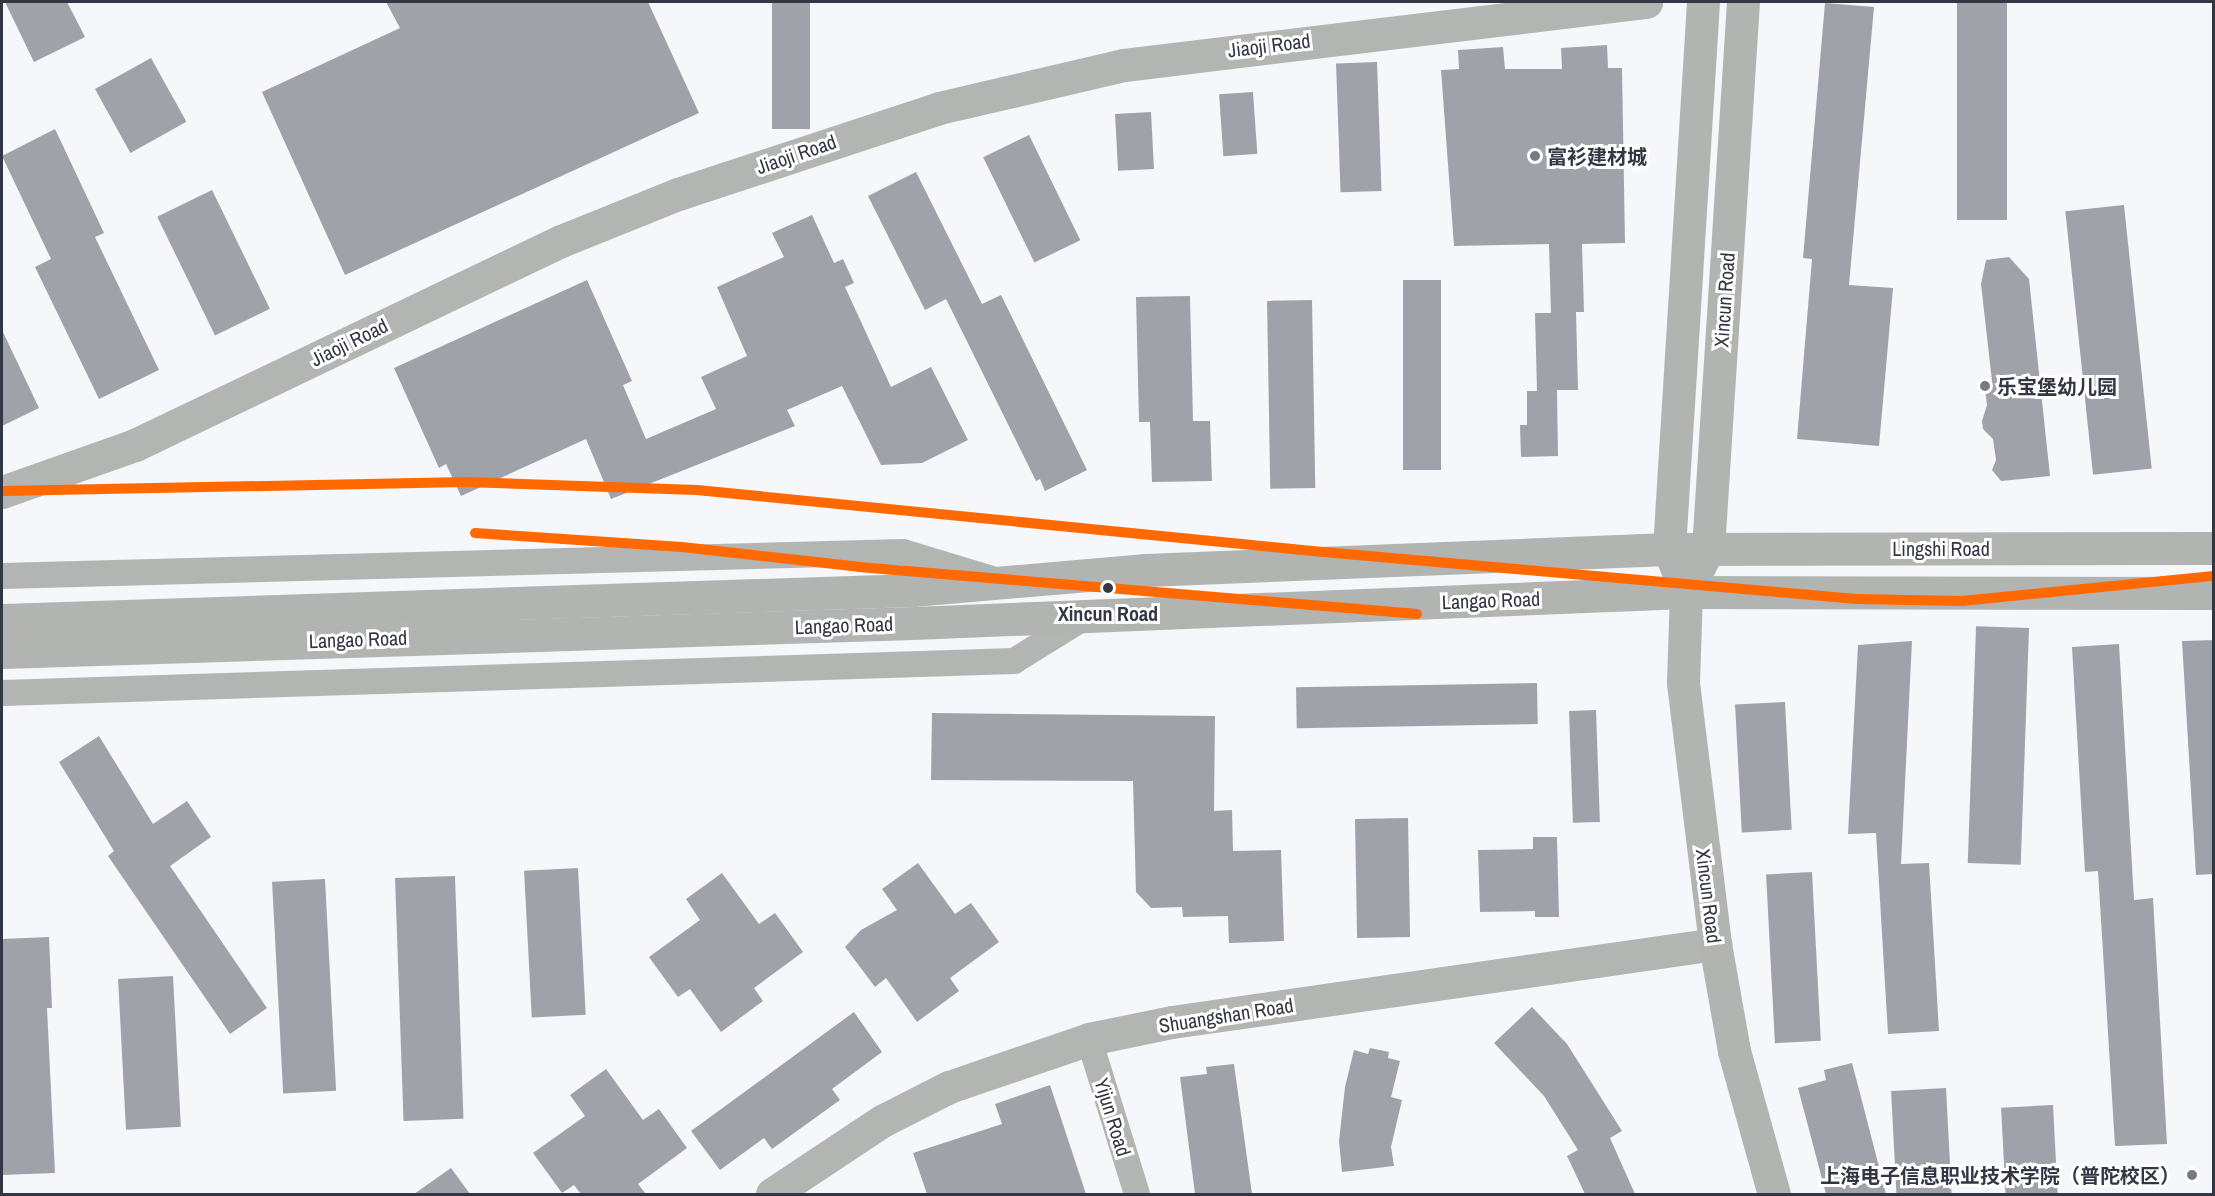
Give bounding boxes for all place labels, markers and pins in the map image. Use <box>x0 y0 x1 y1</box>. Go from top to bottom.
place label: 富衫建材城 <box>1547 144 1647 168</box>
marker: 富衫建材城 <box>1528 149 1542 163</box>
place label: 乐宝堡幼儿园 <box>1997 374 2117 398</box>
marker: 乐宝堡幼儿园 <box>1978 379 1992 393</box>
marker: Xincun Road <box>1097 577 1119 599</box>
place label: Xincun Road <box>1058 601 1158 625</box>
place label: 上海电子信息职业技术学院（普陀校区） <box>1820 1163 2180 1187</box>
marker: 上海电子信息职业技术学院（普陀校区） <box>2185 1168 2199 1182</box>

